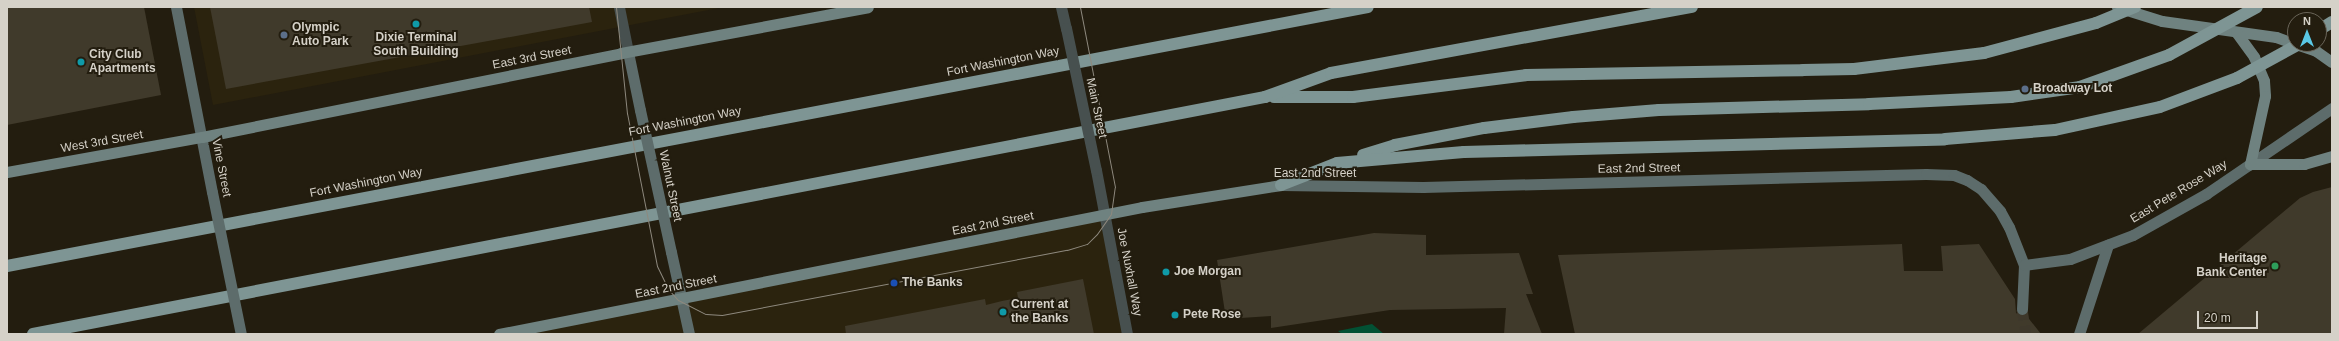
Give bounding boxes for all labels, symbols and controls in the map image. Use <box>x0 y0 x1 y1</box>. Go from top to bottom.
north arrow <box>2287 12 2327 52</box>
text: N <box>2303 15 2311 27</box>
marker: Dixie Terminal South Building <box>411 19 421 29</box>
place label: Olympic Auto Park <box>292 21 349 49</box>
marker: Olympic Auto Park <box>279 30 289 40</box>
place label: Dixie Terminal South Building <box>373 31 459 59</box>
street label: East 3rd Street <box>491 43 573 73</box>
street label: Fort Washington Way <box>945 44 1061 80</box>
place label: City Club Apartments <box>89 48 156 76</box>
marker: City Club Apartments <box>76 57 86 67</box>
street label: Main Street <box>1083 76 1109 140</box>
place label: Broadway Lot <box>2033 82 2112 96</box>
marker: Broadway Lot <box>2020 84 2030 94</box>
street label: Fort Washington Way <box>627 104 743 140</box>
street label: West 3rd Street <box>60 128 144 156</box>
street label: Vine Street <box>208 138 234 198</box>
street label: Walnut Street <box>655 149 685 223</box>
street label: East Pete Rose Way <box>2128 157 2230 227</box>
street label: East 2nd Street <box>1598 161 1680 177</box>
street label: Fort Washington Way <box>308 165 424 201</box>
street label: East 2nd Street <box>1274 167 1356 181</box>
street label: East 2nd Street <box>951 209 1035 239</box>
street label: Joe Nuxhall Way <box>1113 227 1145 317</box>
place label: Heritage Bank Center <box>2196 252 2267 280</box>
marker: Heritage Bank Center <box>2270 261 2280 271</box>
place label: Joe Morgan <box>1174 265 1241 279</box>
marker: Joe Morgan <box>1161 267 1171 277</box>
street label: East 2nd Street <box>634 272 718 302</box>
place label: The Banks <box>902 276 963 290</box>
marker: The Banks <box>889 278 899 288</box>
place label: Current at the Banks <box>1011 298 1068 326</box>
scale bar <box>2199 303 2260 329</box>
marker: Current at the Banks <box>998 307 1008 317</box>
place label: Pete Rose <box>1183 308 1241 322</box>
marker: Pete Rose <box>1170 310 1180 320</box>
text: 20 m <box>2204 311 2231 325</box>

